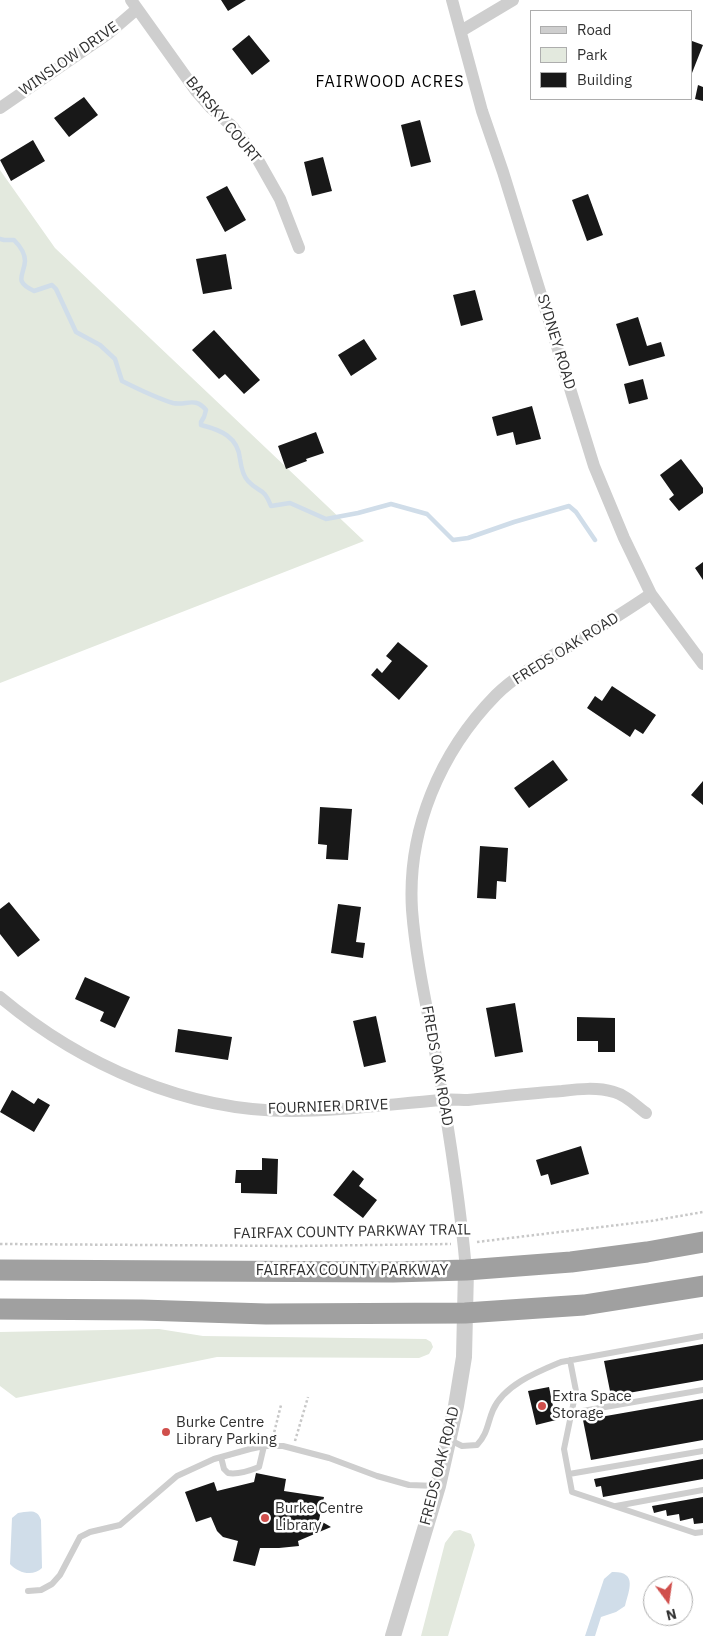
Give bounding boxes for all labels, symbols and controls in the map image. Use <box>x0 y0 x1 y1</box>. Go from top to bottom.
legend <box>530 10 693 100</box>
street label: WINSLOW DRIVE <box>16 18 122 100</box>
text: Road <box>577 20 612 39</box>
text: Park <box>577 45 607 64</box>
text: Building <box>577 70 632 89</box>
district label: FAIRWOOD ACRES <box>314 72 466 92</box>
street label: BARSKY COURT <box>182 73 264 167</box>
street label: SYDNEY ROAD <box>533 292 579 392</box>
street label: FREDS OAK ROAD <box>510 609 622 689</box>
street label: FREDS OAK ROAD <box>418 1005 456 1127</box>
street label: FOURNIER DRIVE <box>267 1096 389 1118</box>
street label: FAIRFAX COUNTY PARKWAY TRAIL <box>233 1221 471 1243</box>
street label: FAIRFAX COUNTY PARKWAY <box>256 1262 448 1280</box>
place label: Extra Space Storage <box>552 1388 632 1423</box>
marker: Extra Space Storage <box>536 1400 548 1412</box>
street label: FREDS OAK ROAD <box>417 1405 463 1527</box>
place label: Burke Centre Library Parking <box>176 1414 277 1449</box>
marker: Burke Centre Library Parking <box>160 1426 172 1438</box>
place label: Burke Centre Library <box>275 1500 363 1535</box>
marker: Burke Centre Library <box>259 1512 271 1524</box>
north arrow <box>643 1576 693 1626</box>
text: N <box>664 1605 678 1625</box>

